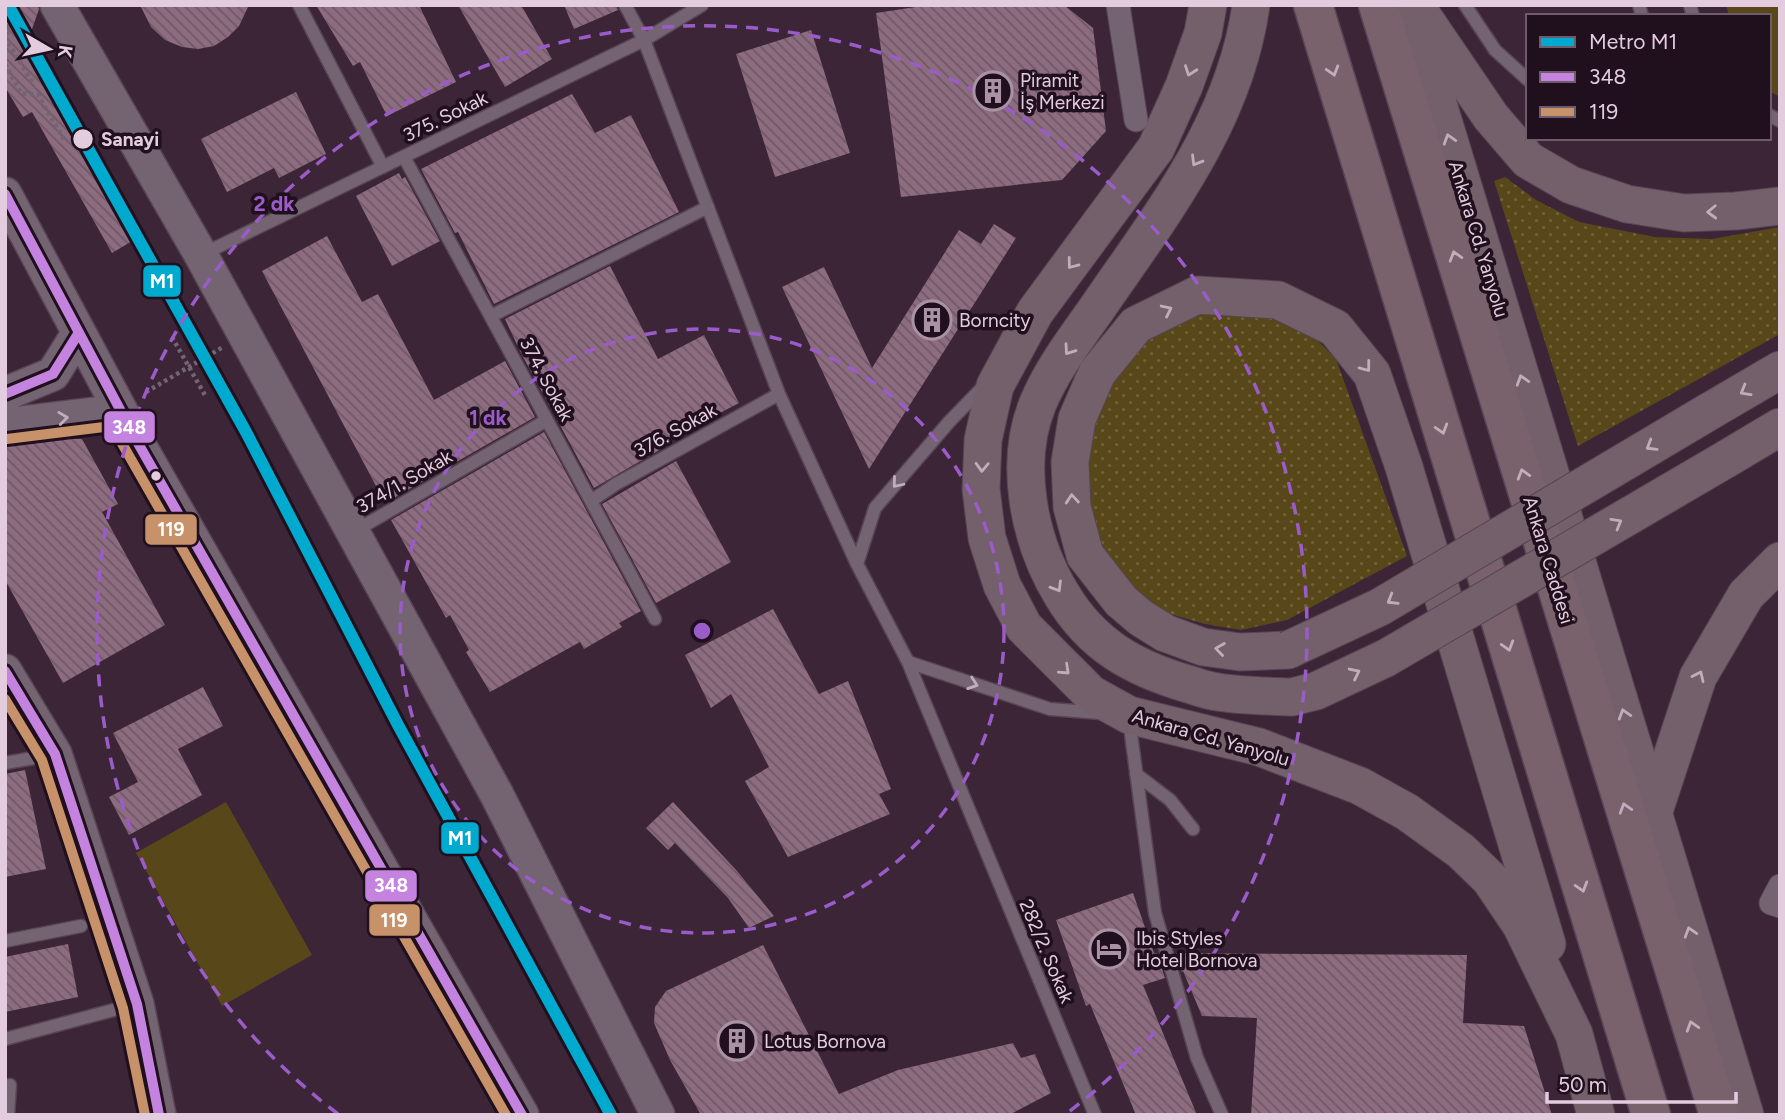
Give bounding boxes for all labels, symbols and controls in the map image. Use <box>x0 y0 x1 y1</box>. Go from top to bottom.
north arrow <box>14 14 84 84</box>
legend <box>1526 14 1771 140</box>
text: Metro M1 <box>1589 29 1677 54</box>
text: K <box>53 44 78 60</box>
one-way arrow <box>1184 64 1198 76</box>
one-way arrow <box>1324 64 1339 76</box>
text: 348 <box>1589 64 1626 89</box>
place label: Piramit İş Merkezi <box>1020 69 1105 114</box>
building icon: Piramit İş Merkezi <box>972 70 1014 112</box>
street label: 375. Sokak <box>399 86 492 147</box>
text: 119 <box>1589 99 1618 124</box>
marker: Sanayi <box>71 127 95 151</box>
place label: Sanayi <box>101 128 159 151</box>
one-way arrow <box>1442 133 1457 145</box>
one-way arrow <box>1191 154 1204 167</box>
street label: Ankara Cd. Yanyolu <box>1444 158 1513 320</box>
text: 2 dk <box>254 191 295 216</box>
one-way arrow <box>1706 204 1717 220</box>
one-way arrow <box>1449 251 1464 263</box>
one-way arrow <box>1067 256 1080 268</box>
line badge: M1 <box>142 264 182 298</box>
text: M1 <box>150 270 174 293</box>
building icon: Borncity <box>911 299 953 341</box>
one-way arrow <box>1160 304 1172 318</box>
place label: Borncity <box>959 309 1031 332</box>
street label: 374. Sokak <box>515 333 579 426</box>
one-way arrow <box>1065 342 1077 355</box>
one-way arrow <box>1357 359 1370 372</box>
one-way arrow <box>1516 374 1530 386</box>
one-way arrow <box>1739 383 1752 396</box>
street label: 376. Sokak <box>630 398 721 462</box>
text: 1 dk <box>469 405 508 430</box>
line badge: 348 <box>103 410 156 444</box>
one-way arrow <box>57 411 69 426</box>
text: 348 <box>112 416 146 439</box>
one-way arrow <box>1433 423 1448 435</box>
one-way arrow <box>1645 438 1658 451</box>
street label: 374/1. Sokak <box>352 444 457 518</box>
one-way arrow <box>974 463 990 473</box>
one-way arrow <box>1516 468 1531 480</box>
unlabelled marker <box>149 469 163 483</box>
one-way arrow <box>893 474 905 487</box>
one-way arrow <box>1065 494 1080 505</box>
street label: Ankara Caddesi <box>1518 494 1579 627</box>
line badge: 119 <box>144 513 198 546</box>
text: 119 <box>157 518 185 541</box>
one-way arrow <box>1609 518 1622 531</box>
one-way arrow <box>1049 579 1062 592</box>
one-way arrow <box>1387 592 1400 605</box>
centre of rings <box>690 619 714 643</box>
one-way arrow <box>1500 640 1514 652</box>
one-way arrow <box>1214 642 1226 657</box>
one-way arrow <box>1057 662 1070 674</box>
one-way arrow <box>1348 667 1360 681</box>
one-way arrow <box>1691 671 1705 683</box>
one-way arrow <box>966 675 978 690</box>
street label: Ankara Cd. Yanyolu <box>1130 704 1292 771</box>
one-way arrow <box>1618 709 1633 721</box>
one-way arrow <box>1619 803 1634 815</box>
line badge: M1 <box>440 821 480 855</box>
text: M1 <box>448 827 472 850</box>
line badge: 348 <box>364 869 418 903</box>
text: 348 <box>374 874 408 897</box>
one-way arrow <box>1573 881 1588 893</box>
street label: 282/2. Sokak <box>1014 896 1079 1007</box>
line badge: 119 <box>368 903 421 937</box>
text: 119 <box>380 909 408 932</box>
one-way arrow <box>1684 926 1699 938</box>
place label: Ibis Styles Hotel Bornova <box>1136 927 1257 972</box>
hotel icon: Ibis Styles Hotel Bornova <box>1088 928 1130 970</box>
building icon: Lotus Bornova <box>716 1020 758 1062</box>
one-way arrow <box>1685 1020 1700 1032</box>
place label: Lotus Bornova <box>764 1030 886 1053</box>
scale bar <box>1547 1060 1736 1104</box>
text: 50 m <box>1558 1072 1607 1097</box>

